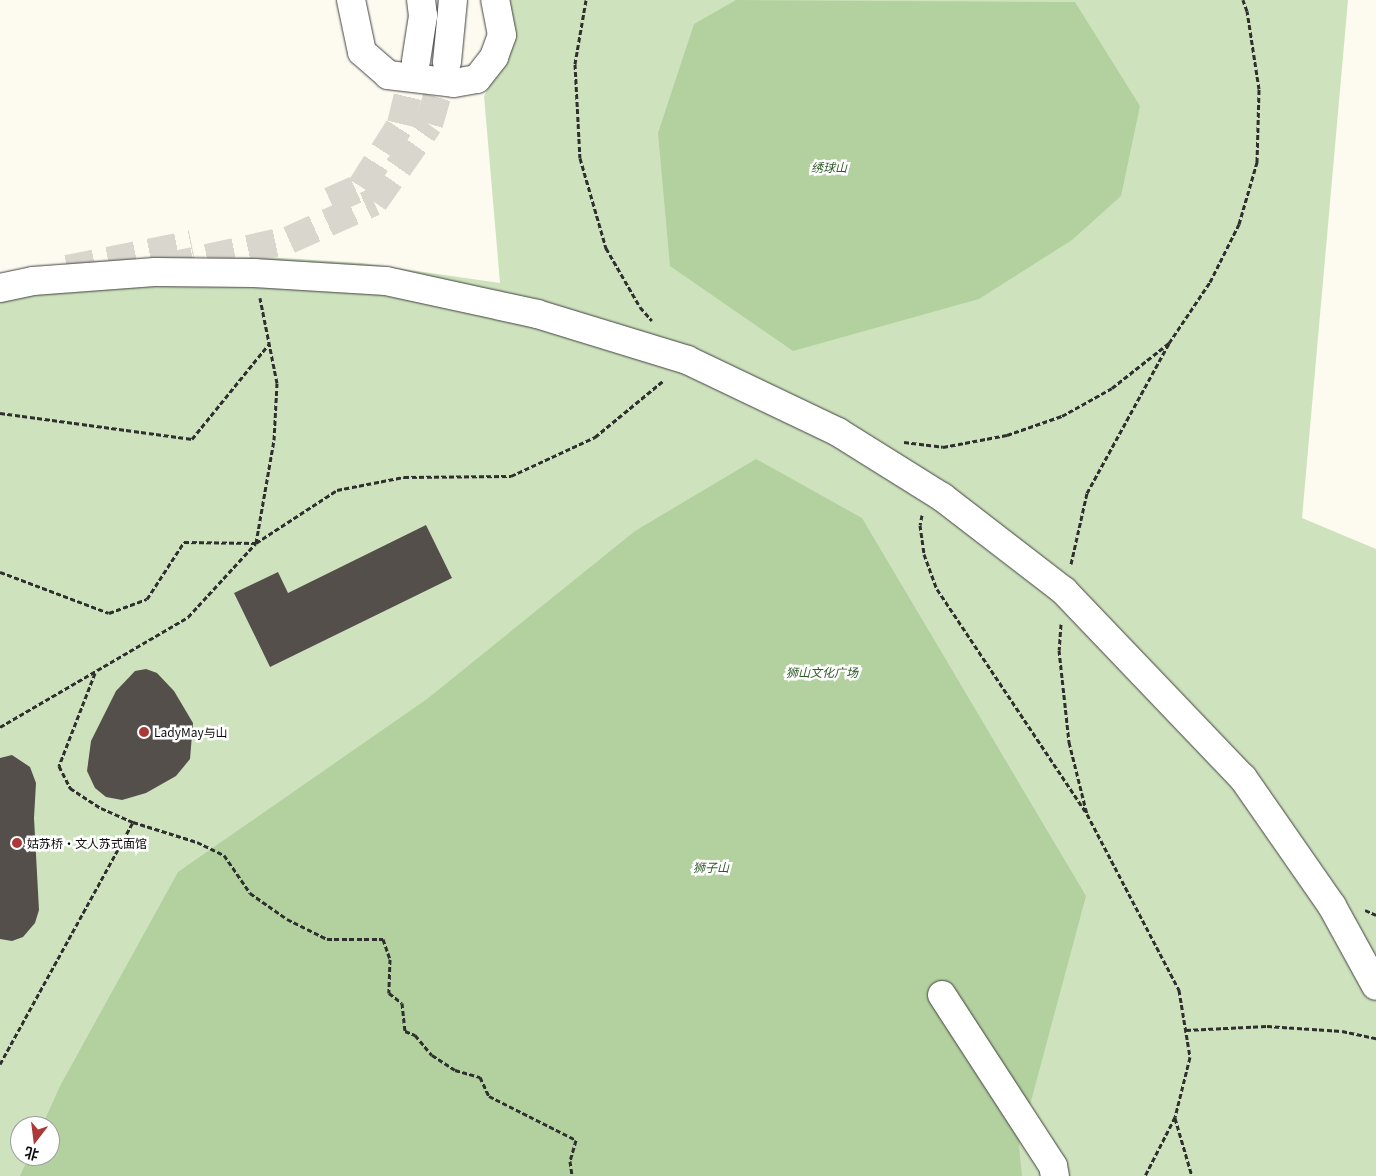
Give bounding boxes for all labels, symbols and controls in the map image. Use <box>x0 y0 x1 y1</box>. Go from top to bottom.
park label: 绣球山 <box>811 160 847 174</box>
park label: 狮山文化广场 <box>786 665 858 679</box>
place label: LadyMay与山 <box>154 725 228 739</box>
marker: LadyMay与山 <box>138 726 150 738</box>
place label: 姑苏桥·文人苏式面馆 <box>27 836 147 850</box>
marker: 姑苏桥·文人苏式面馆 <box>11 837 23 849</box>
park label: 狮子山 <box>693 860 729 874</box>
north arrow <box>10 1116 60 1166</box>
text: 北 <box>22 1143 41 1166</box>

